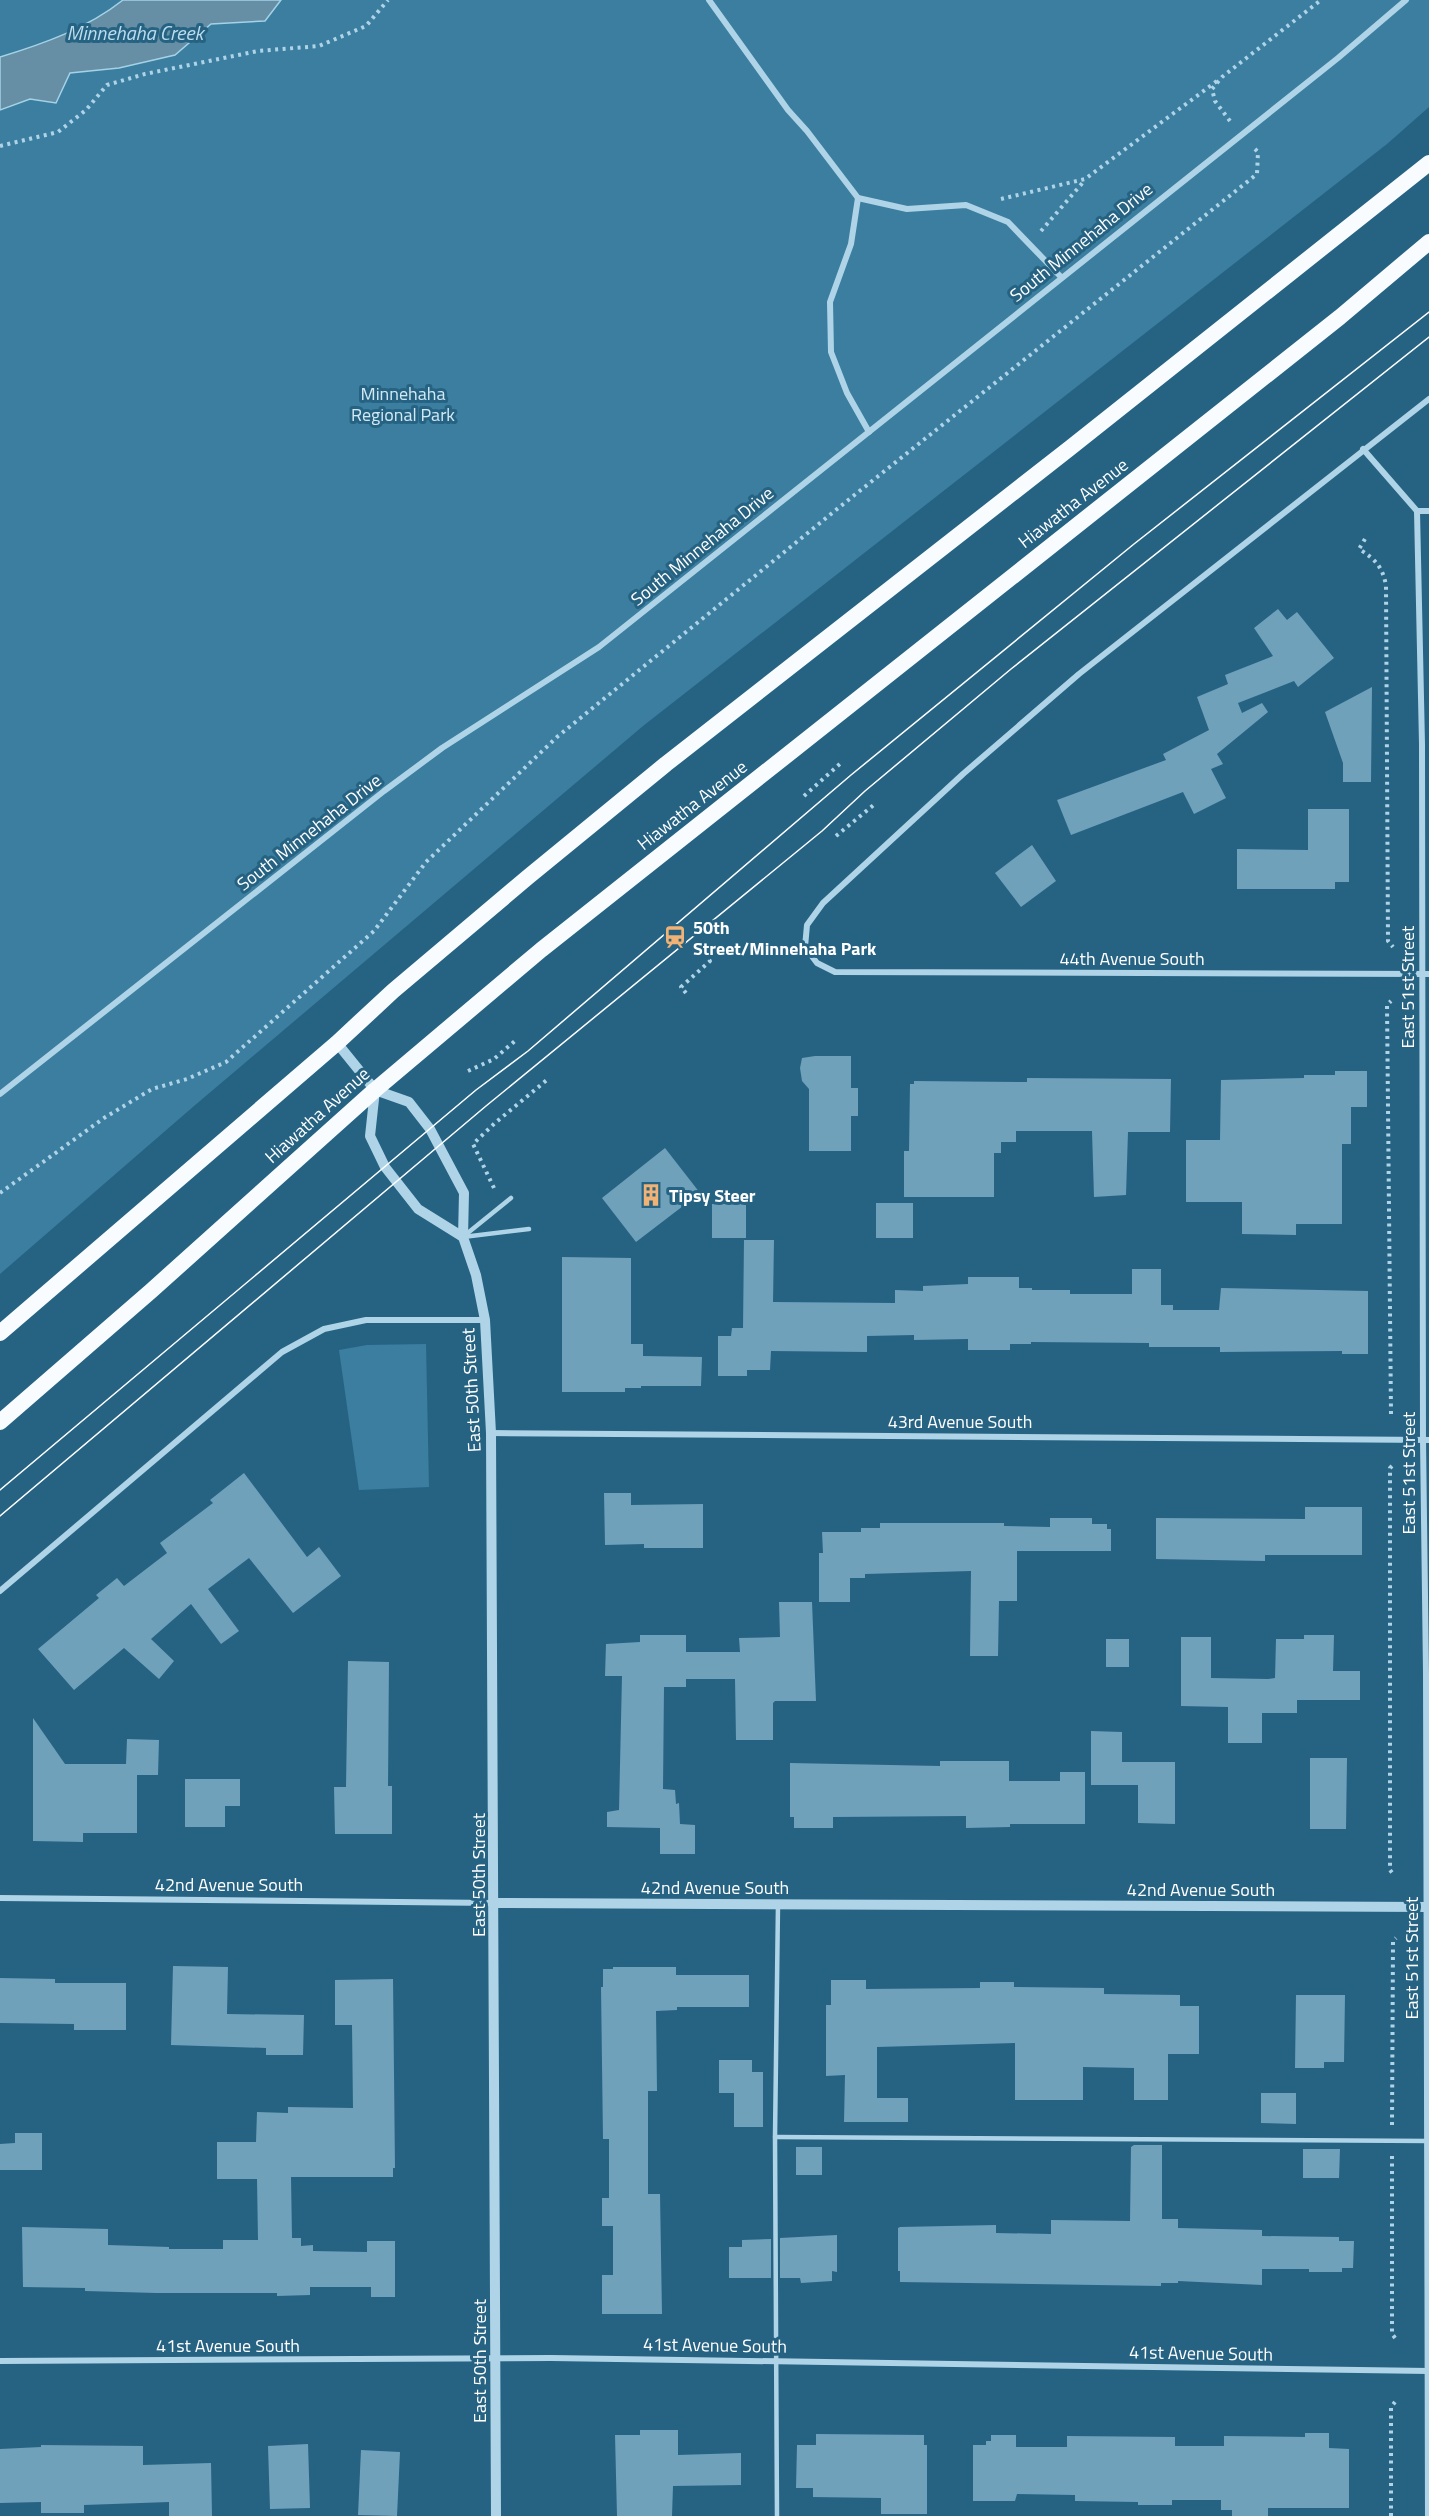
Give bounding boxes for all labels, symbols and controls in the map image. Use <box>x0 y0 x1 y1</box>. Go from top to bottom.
water label: Minnehaha Creek <box>67 17 205 48</box>
street label: South Minnehaha Drive <box>1004 176 1158 308</box>
park label: Minnehaha Regional Park <box>351 380 455 428</box>
street label: Hiawatha Avenue <box>1012 451 1134 555</box>
street label: South Minnehaha Drive <box>625 480 779 612</box>
street label: Hiawatha Avenue <box>631 753 753 857</box>
street label: South Minnehaha Drive <box>231 767 387 897</box>
place label: 50th Street/Minnehaha Park <box>693 914 877 962</box>
station icon: 50th Street/Minnehaha Park <box>662 924 688 950</box>
street label: East 51st Street <box>1394 925 1421 1048</box>
street label: 44th Avenue South <box>1059 945 1205 972</box>
street label: Hiawatha Avenue <box>259 1060 375 1170</box>
building icon: Tipsy Steer <box>638 1182 664 1208</box>
place label: Tipsy Steer <box>669 1182 756 1209</box>
street label: East 50th Street <box>454 1327 488 1453</box>
street label: 43rd Avenue South <box>888 1408 1032 1435</box>
street label: East 51st Street <box>1395 1411 1422 1534</box>
street label: East 50th Street <box>465 1812 492 1937</box>
street label: 42nd Avenue South <box>155 1871 303 1898</box>
street label: 42nd Avenue South <box>641 1874 789 1901</box>
street label: 42nd Avenue South <box>1127 1876 1275 1903</box>
street label: East 51st Street <box>1398 1896 1425 2019</box>
street label: East 50th Street <box>466 2298 493 2423</box>
street label: 41st Avenue South <box>643 2330 787 2360</box>
street label: 41st Avenue South <box>156 2332 300 2359</box>
street label: 41st Avenue South <box>1129 2338 1273 2368</box>

